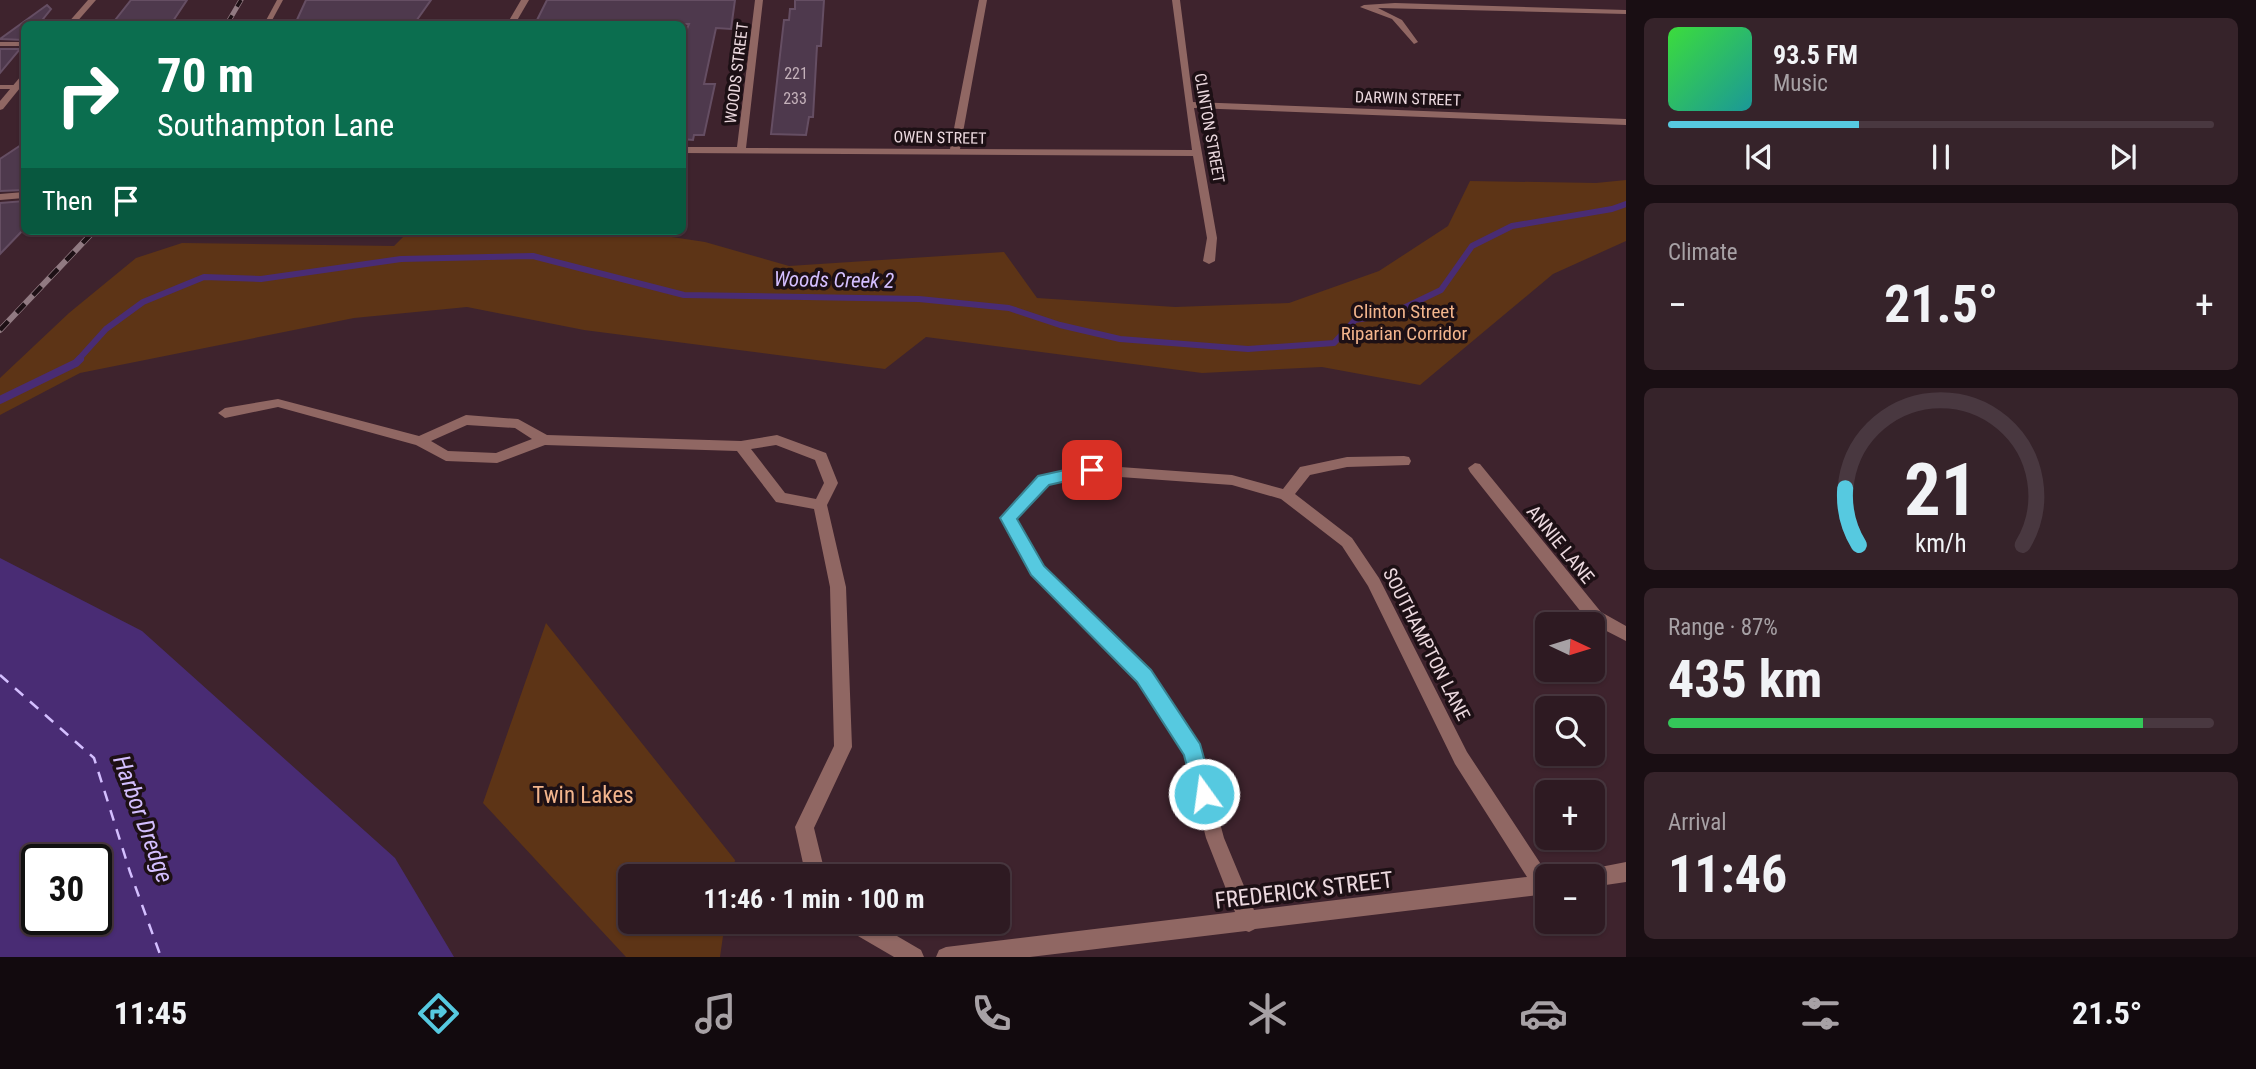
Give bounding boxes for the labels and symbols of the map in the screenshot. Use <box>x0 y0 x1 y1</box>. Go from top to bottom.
street label: WOODS STREET <box>721 21 752 125</box>
house number: 221 <box>784 64 808 83</box>
street label: CLINTON STREET <box>1190 72 1229 184</box>
street label: DARWIN STREET <box>1355 87 1461 110</box>
house number: 233 <box>783 89 807 108</box>
street label: OWEN STREET <box>893 127 987 148</box>
water label: Woods Creek 2 <box>774 267 894 293</box>
park label: Clinton Street Riparian Corridor <box>1341 300 1468 345</box>
pin <box>1062 440 1122 500</box>
street label: ANNIE LANE <box>1522 500 1599 588</box>
street label: SOUTHAMPTON LANE <box>1378 564 1475 724</box>
north arrow <box>1535 612 1605 682</box>
water label: Harbor Dredge <box>107 752 179 887</box>
position arrow <box>1167 757 1241 831</box>
park label: Twin Lakes <box>532 782 634 809</box>
speed limit sign: 30 <box>21 844 112 935</box>
street label: FREDERICK STREET <box>1213 866 1395 915</box>

